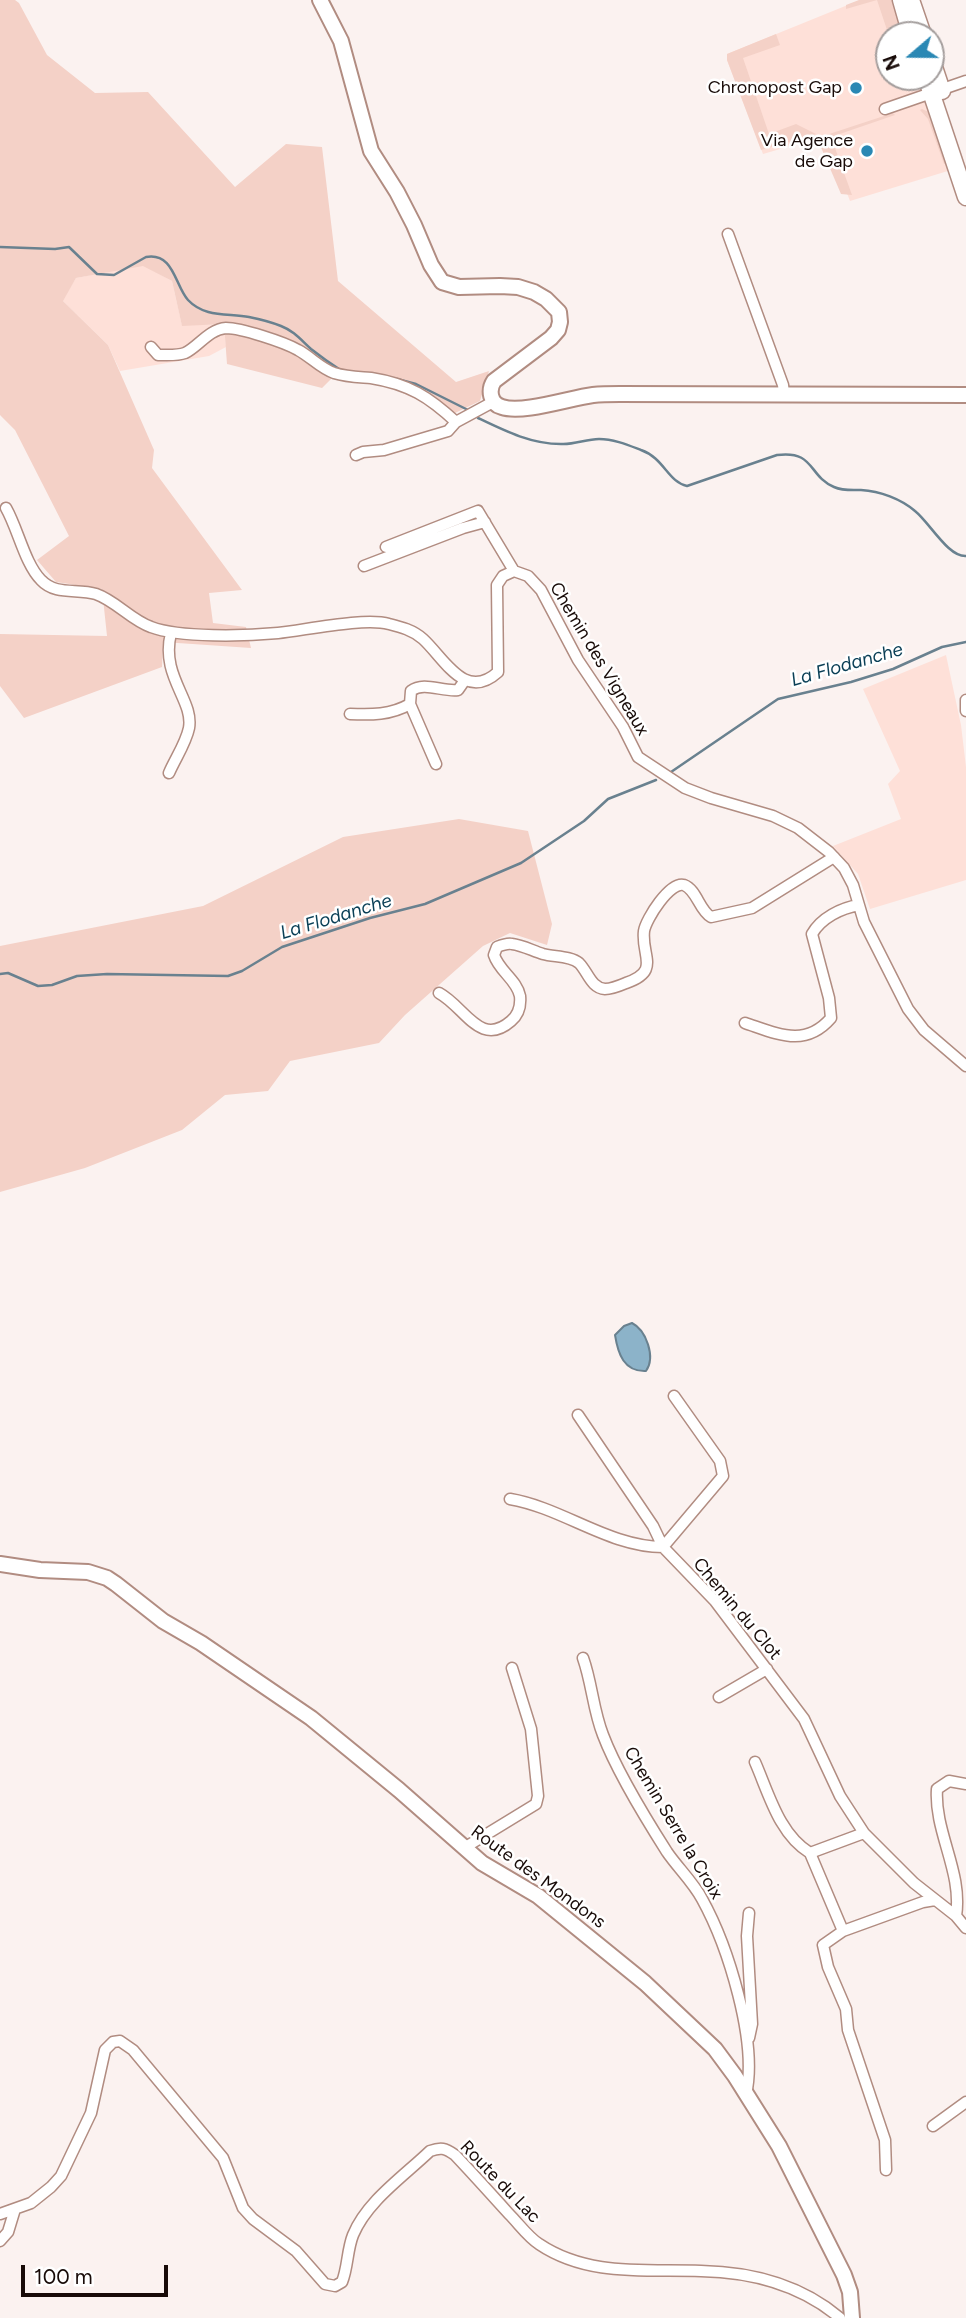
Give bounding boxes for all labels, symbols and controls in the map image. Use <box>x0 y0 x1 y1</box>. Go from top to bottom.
north arrow <box>875 21 945 91</box>
text: N <box>878 52 905 74</box>
place label: Chronopost Gap <box>708 77 842 99</box>
marker: Chronopost Gap <box>848 80 864 96</box>
place label: Via Agence de Gap <box>761 130 853 172</box>
marker: Via Agence de Gap <box>859 143 875 159</box>
street label: Chemin des Vigneaux <box>545 578 653 740</box>
water label: La Flodanche <box>788 638 906 692</box>
water label: La Flodanche <box>277 889 395 945</box>
street label: Chemin du Clot <box>688 1554 786 1664</box>
street label: Chemin Serre la Croix <box>619 1743 727 1903</box>
street label: Route des Mondons <box>466 1821 610 1933</box>
street label: Route du Lac <box>455 2136 545 2228</box>
scale bar <box>24 2252 172 2296</box>
text: 100 m <box>34 2264 93 2289</box>

